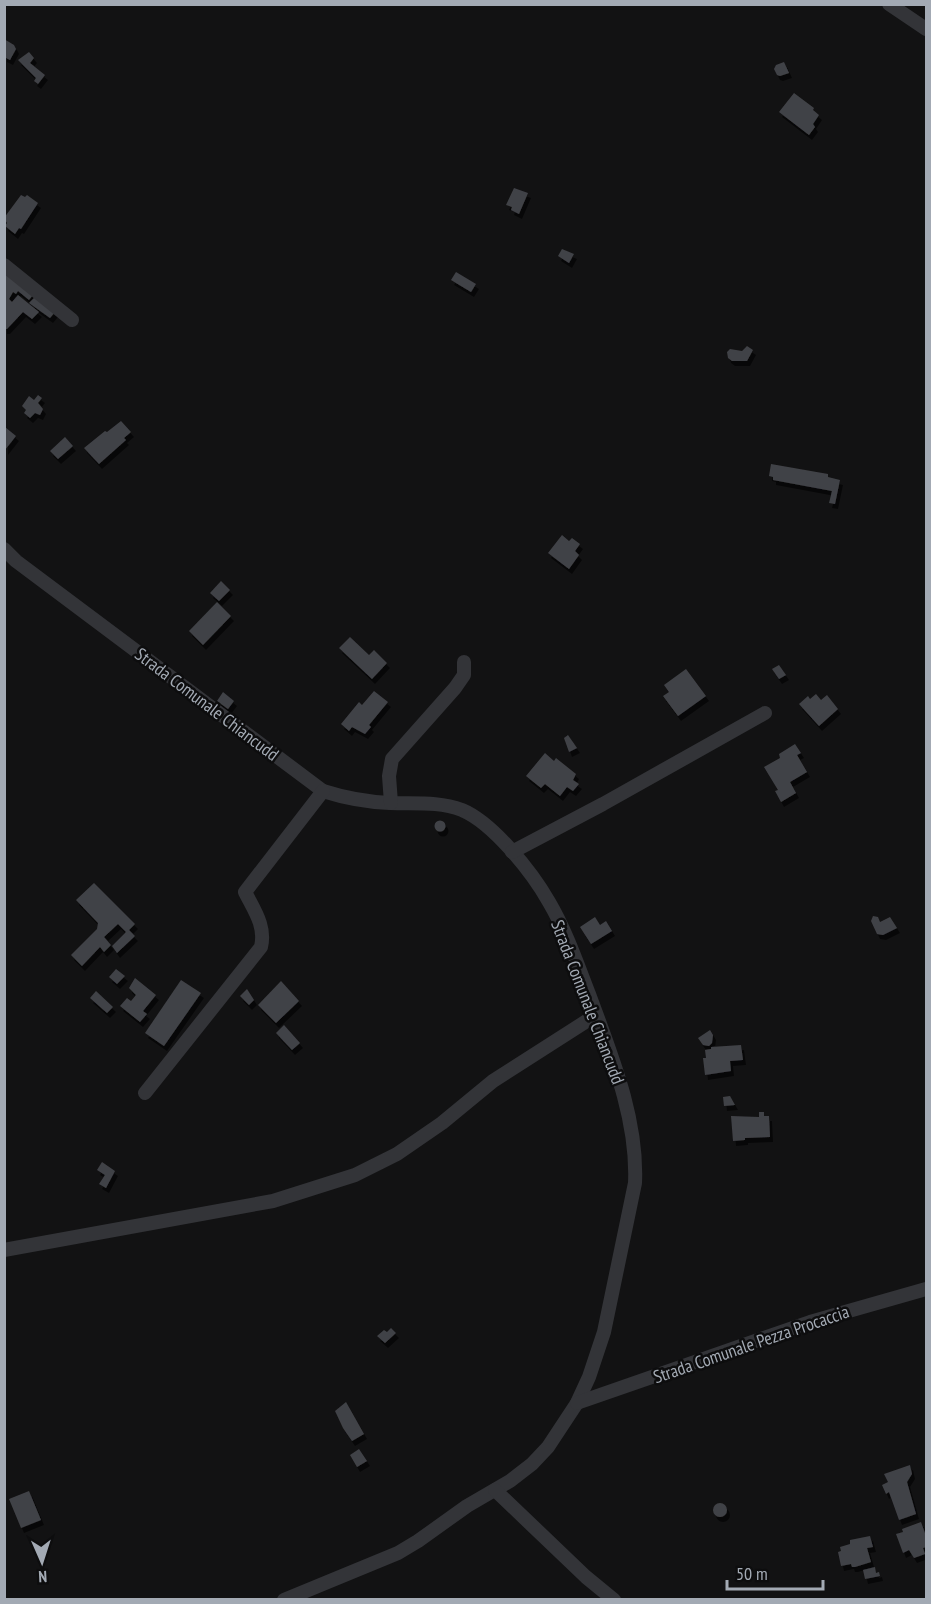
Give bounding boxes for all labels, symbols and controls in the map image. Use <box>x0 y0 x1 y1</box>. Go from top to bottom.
street label: Strada Comunale Chiancudd <box>131 642 283 766</box>
street label: Strada Comunale Chiancudd <box>546 917 630 1087</box>
street label: Strada Comunale Pezza Procaccia <box>650 1300 852 1388</box>
north arrow <box>12 1532 72 1592</box>
scale bar <box>727 1553 823 1591</box>
text: 50 m <box>736 1562 768 1585</box>
text: N <box>38 1567 48 1587</box>

